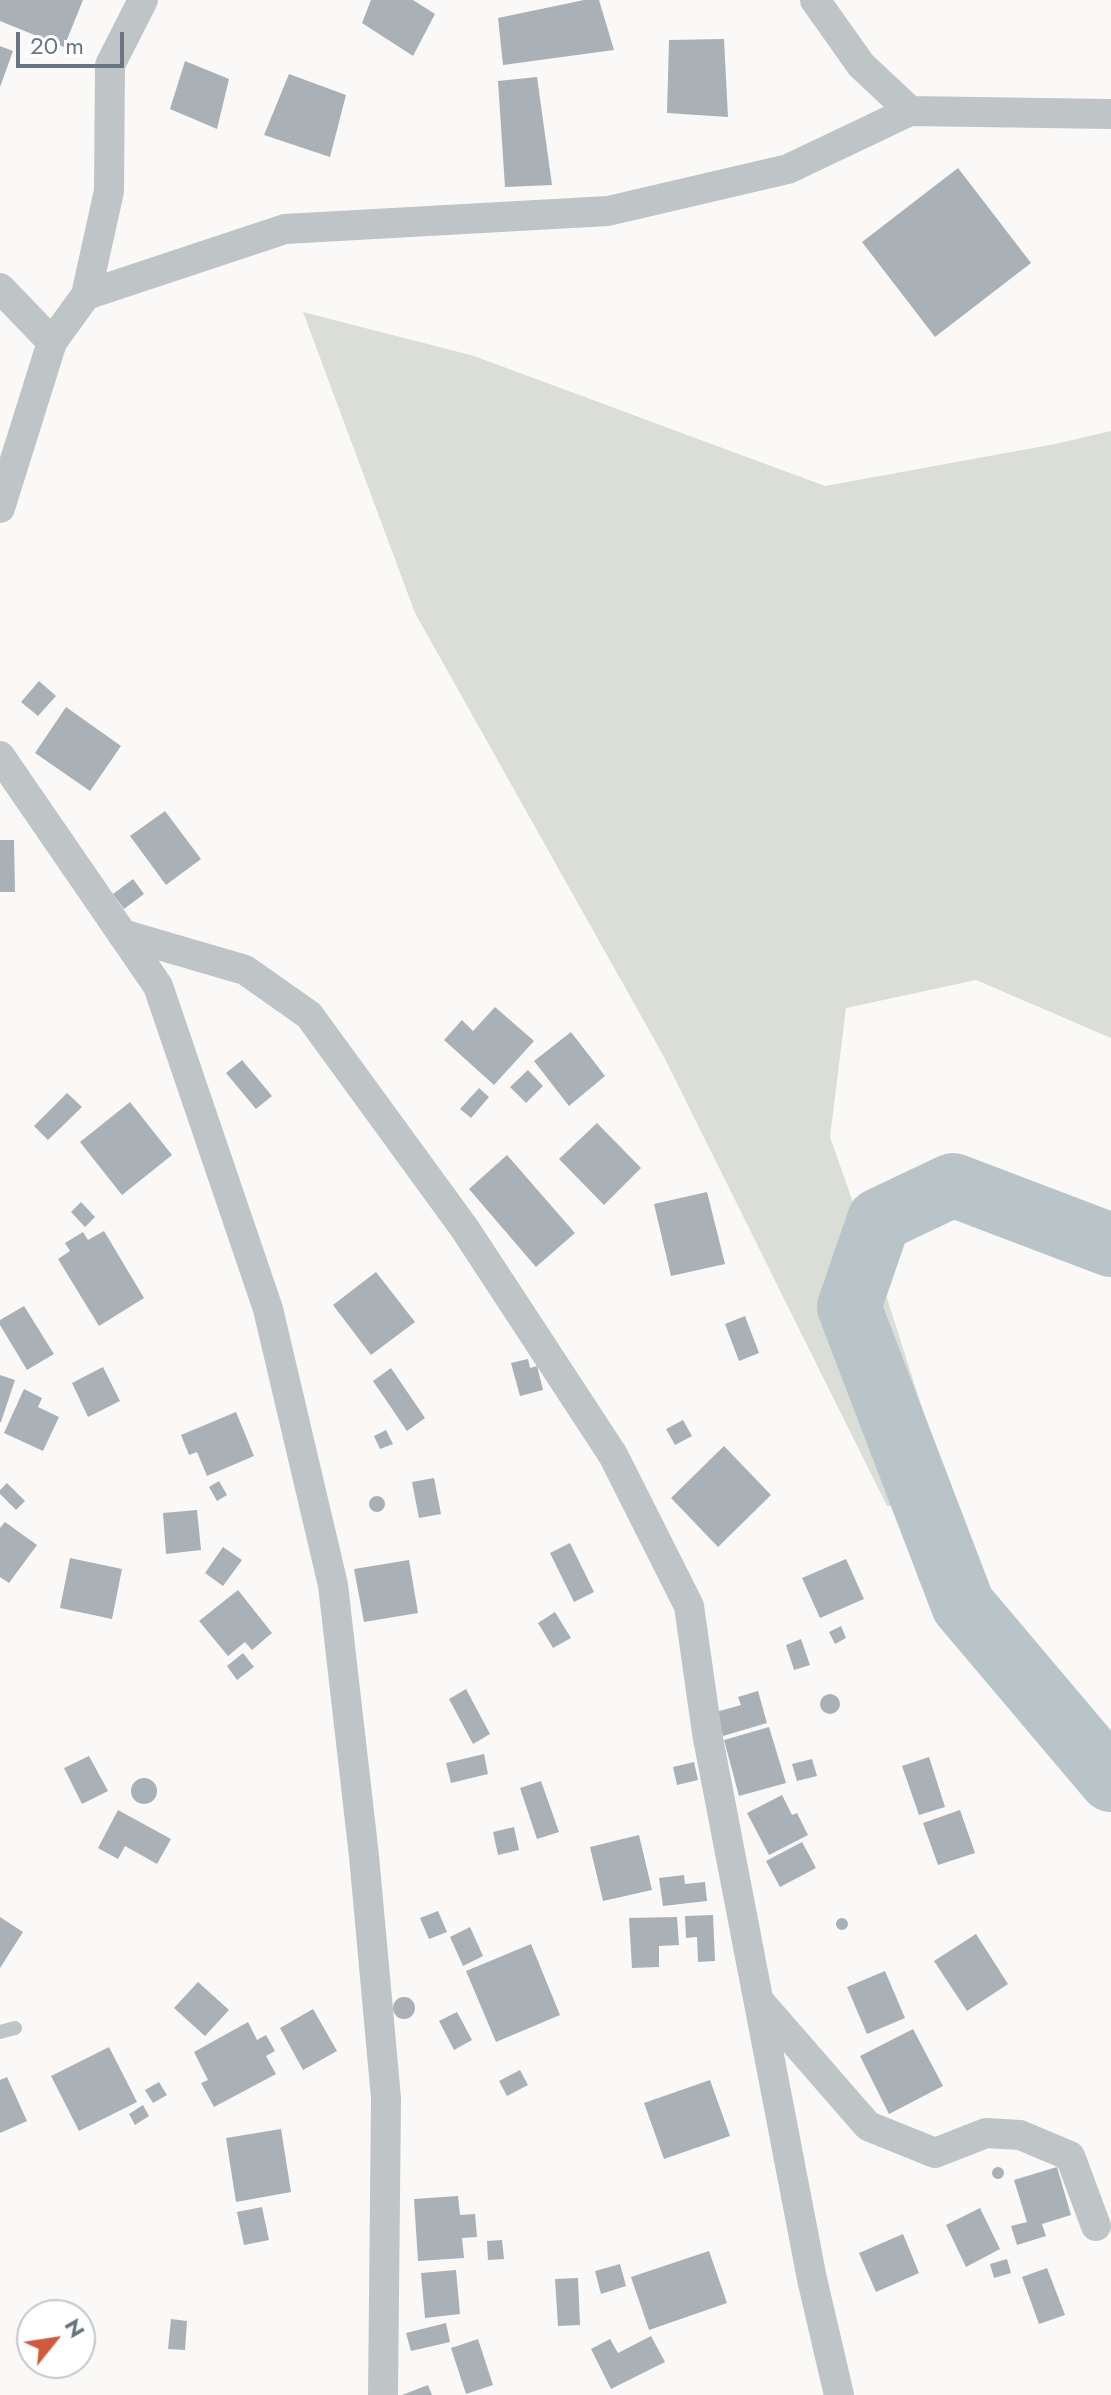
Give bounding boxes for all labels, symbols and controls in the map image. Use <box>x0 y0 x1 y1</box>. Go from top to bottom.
scale bar <box>20 16 128 66</box>
text: 20 m <box>30 28 84 63</box>
north arrow <box>16 2299 96 2379</box>
text: N <box>57 2312 93 2344</box>

